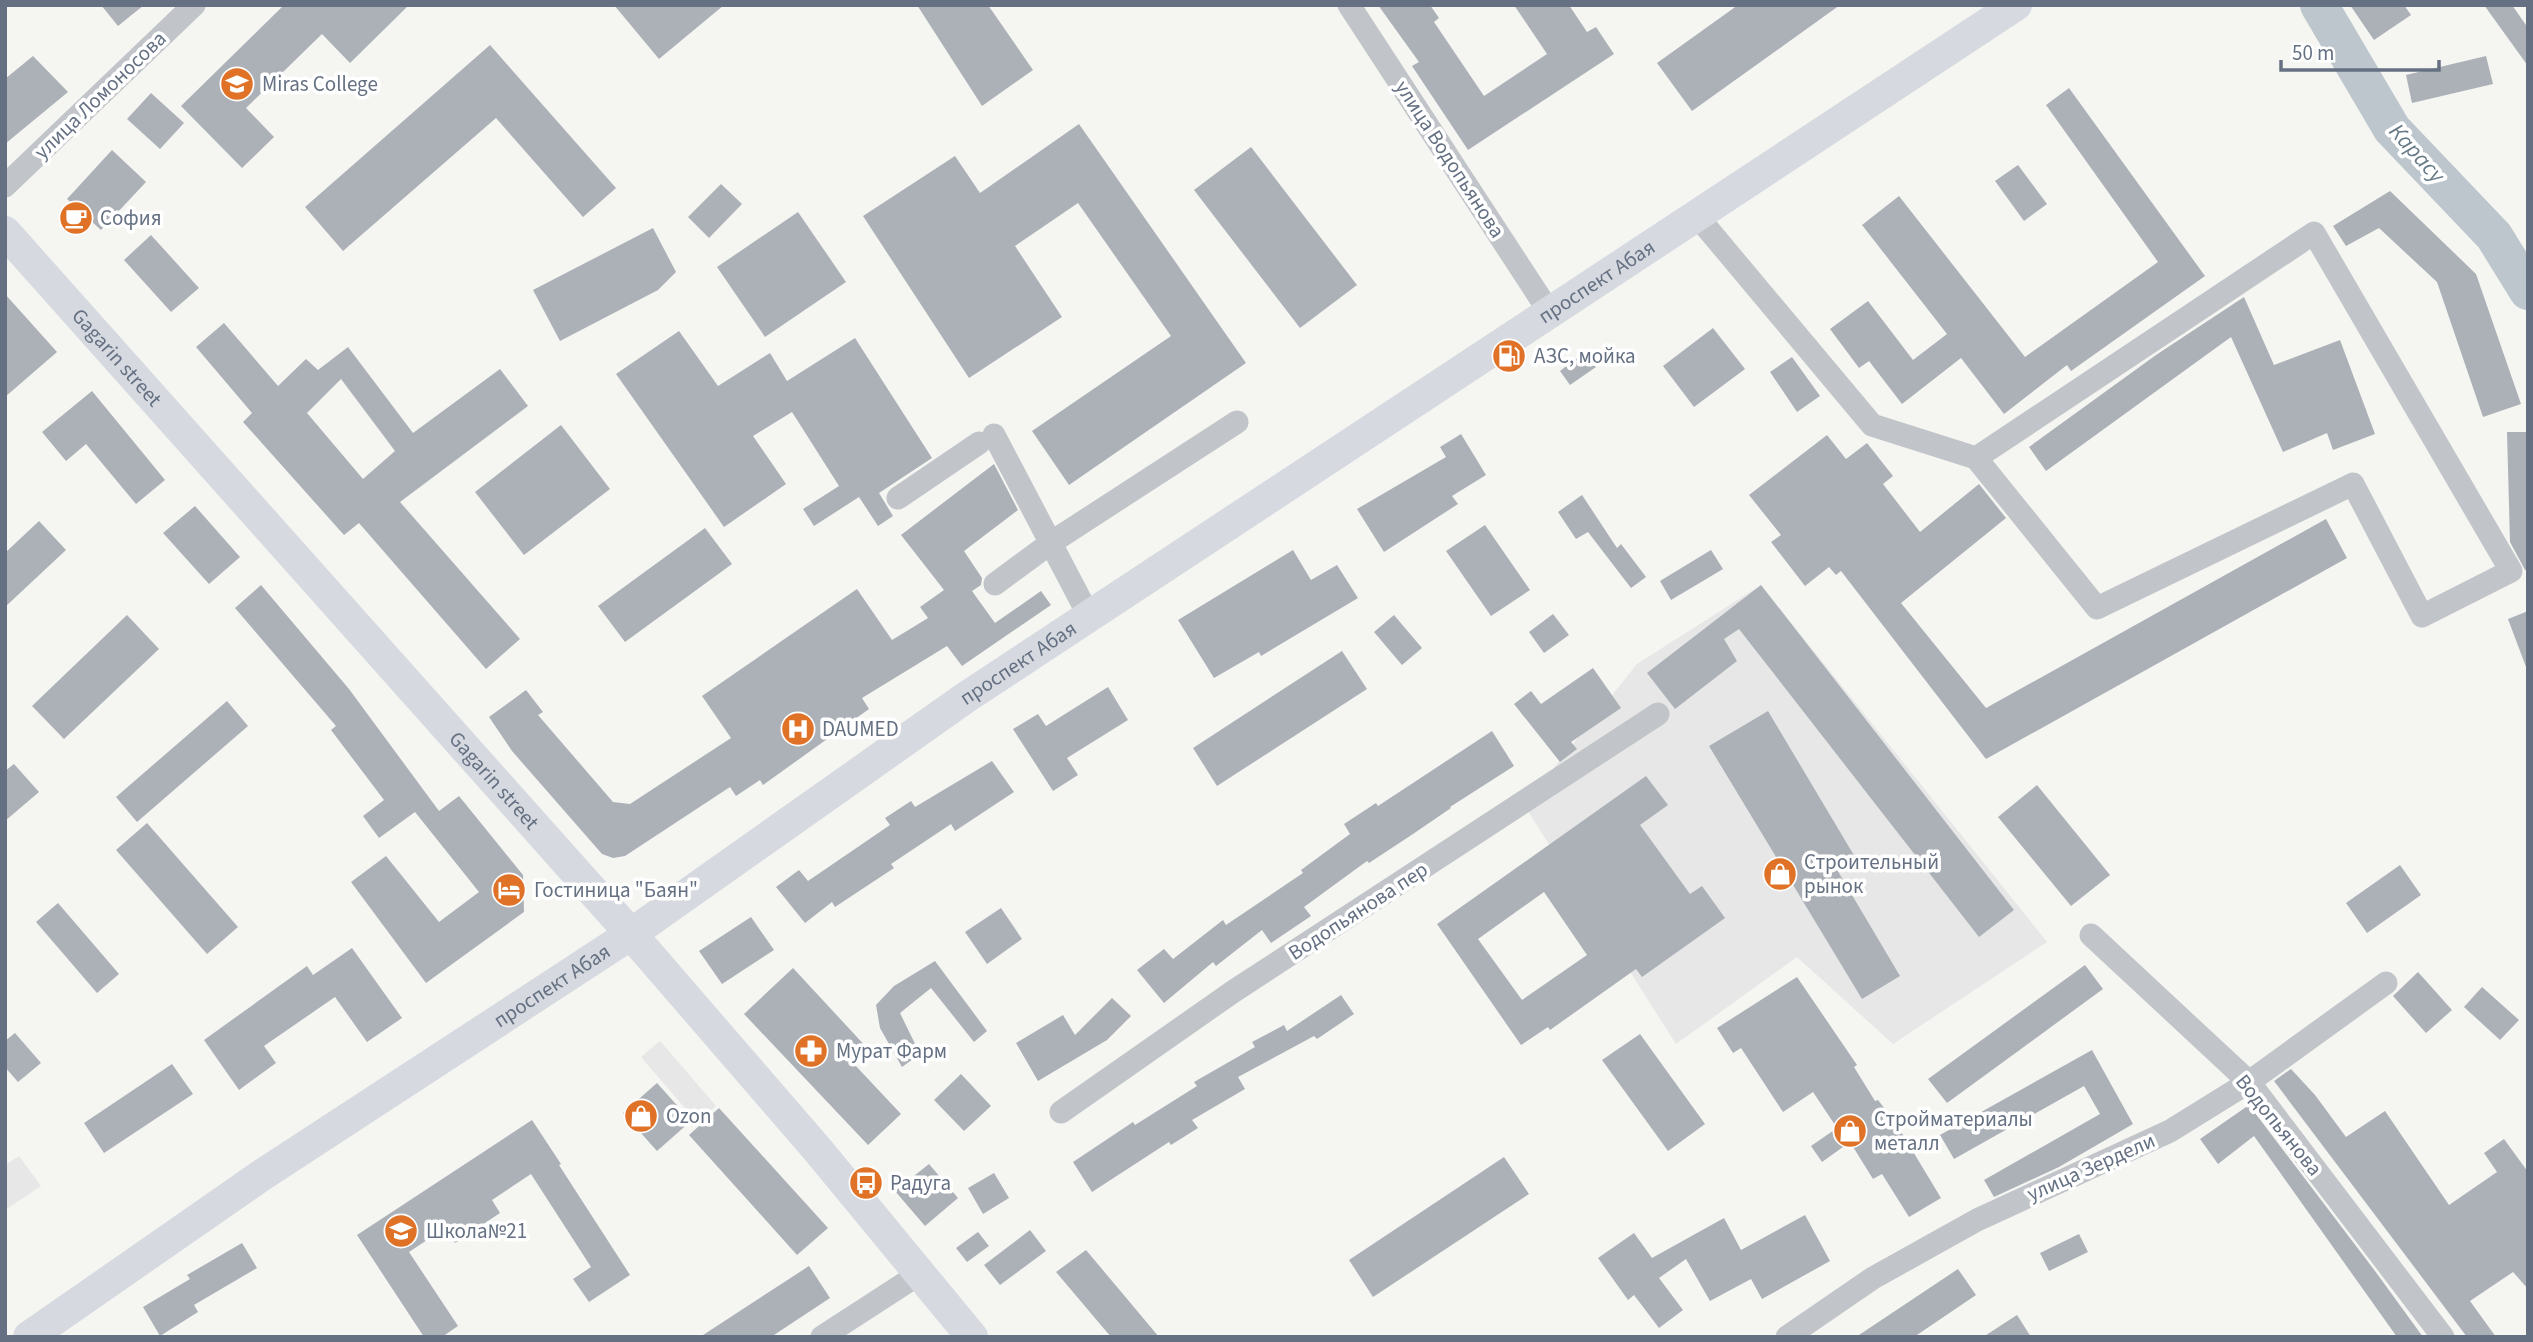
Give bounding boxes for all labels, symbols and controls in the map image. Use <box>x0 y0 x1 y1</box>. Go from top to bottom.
street label: улица Ломоносова <box>27 24 173 166</box>
scale bar <box>2281 28 2438 72</box>
text: 50 m <box>2292 38 2334 68</box>
school or university icon: Miras College <box>218 65 256 103</box>
place label: Miras College <box>262 69 378 99</box>
street label: улица Водопьянова <box>1388 74 1512 244</box>
water label: Карасу <box>2381 116 2454 191</box>
cafe icon: София <box>57 199 95 237</box>
place label: София <box>100 203 161 233</box>
street label: проспект Абая <box>1532 232 1661 331</box>
street label: Gagarin street <box>65 302 169 413</box>
fuel station icon: АЗС, мойка <box>1490 337 1528 375</box>
place label: АЗС, мойка <box>1534 341 1636 371</box>
street label: проспект Абая <box>954 614 1082 713</box>
hospital icon: DAUMED <box>779 710 817 748</box>
place label: DAUMED <box>822 714 899 744</box>
street label: Gagarin street <box>442 725 546 836</box>
place label: Строительный рынок <box>1804 847 1939 901</box>
street label: Водопьянова пер <box>1282 855 1434 967</box>
shop icon: Строительный рынок <box>1761 855 1799 893</box>
hotel icon: Гостиница "Баян" <box>490 871 528 909</box>
place label: Гостиница "Баян" <box>534 875 698 905</box>
street label: проспект Абая <box>487 936 616 1035</box>
pharmacy icon: Мурат Фарм <box>792 1032 830 1070</box>
place label: Мурат Фарм <box>836 1036 947 1066</box>
street label: Водопьянова <box>2229 1068 2329 1182</box>
shop icon: Ozon <box>622 1097 660 1135</box>
place label: Ozon <box>666 1101 711 1131</box>
place label: Стройматериалы металл <box>1874 1104 2033 1158</box>
shop icon: Стройматериалы металл <box>1831 1112 1869 1150</box>
street label: улица Зердели <box>2022 1125 2160 1209</box>
bus stop icon: Радуга <box>847 1164 885 1202</box>
place label: Радуга <box>890 1168 951 1198</box>
school or university icon: Школа№21 <box>382 1212 420 1250</box>
place label: Школа№21 <box>426 1216 527 1246</box>

